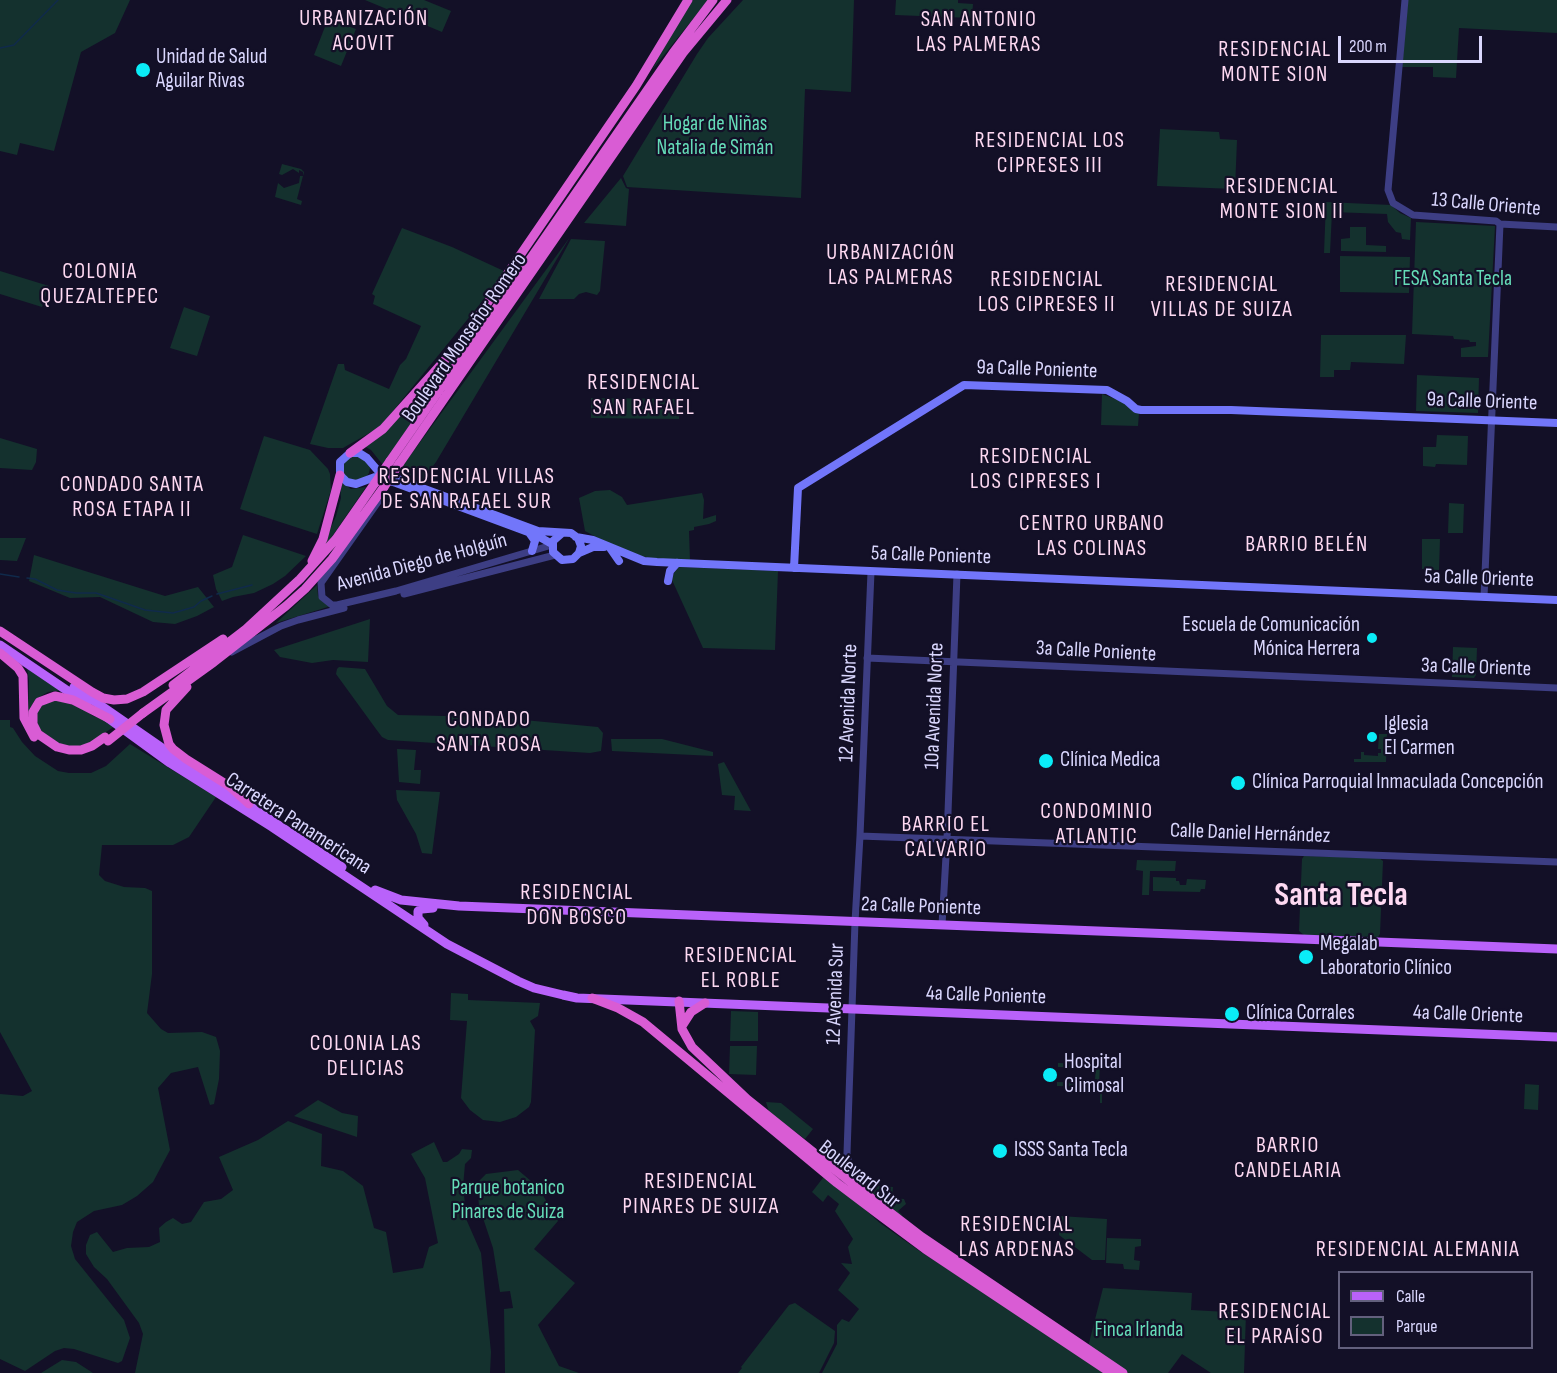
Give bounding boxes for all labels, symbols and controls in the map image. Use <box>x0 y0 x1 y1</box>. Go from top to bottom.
district label: URBANIZACIÓN ACOVIT <box>299 6 429 57</box>
district label: SAN ANTONIO LAS PALMERAS <box>916 7 1042 58</box>
scale bar <box>1341 24 1485 62</box>
text: 200 m <box>1349 36 1387 57</box>
district label: RESIDENCIAL MONTE SION <box>1218 37 1332 88</box>
place label: Unidad de Salud Aguilar Rivas <box>156 45 267 95</box>
marker: Unidad de Salud Aguilar Rivas <box>134 61 152 79</box>
park label: Hogar de Niñas Natalia de Simán <box>657 112 773 162</box>
district label: RESIDENCIAL LOS CIPRESES III <box>975 128 1125 180</box>
district label: RESIDENCIAL MONTE SION II <box>1220 174 1344 226</box>
street label: 13 Calle Oriente <box>1430 188 1542 222</box>
district label: URBANIZACIÓN LAS PALMERAS <box>826 240 956 292</box>
street label: Boulevard Monseñor Romero <box>397 249 533 427</box>
district label: COLONIA QUEZALTEPEC <box>40 259 160 310</box>
district label: RESIDENCIAL LOS CIPRESES II <box>978 267 1116 318</box>
park label: FESA Santa Tecla <box>1394 267 1512 293</box>
district label: RESIDENCIAL VILLAS DE SUIZA <box>1151 272 1293 324</box>
street label: 9a Calle Poniente <box>976 355 1098 385</box>
district label: RESIDENCIAL SAN RAFAEL <box>587 370 701 422</box>
street label: 9a Calle Oriente <box>1426 387 1538 417</box>
district label: RESIDENCIAL LOS CIPRESES I <box>970 444 1102 496</box>
district label: RESIDENCIAL VILLAS DE SAN RAFAEL SUR <box>378 464 556 516</box>
district label: CONDADO SANTA ROSA ETAPA II <box>60 472 204 524</box>
district label: CENTRO URBANO LAS COLINAS <box>1019 511 1165 562</box>
street label: Avenida Diego de Holguín <box>334 528 510 598</box>
district label: BARRIO BELÉN <box>1245 532 1369 558</box>
street label: 5a Calle Poniente <box>871 541 991 571</box>
street label: 5a Calle Oriente <box>1424 564 1534 594</box>
place label: Escuela de Comunicación Mónica Herrera <box>1182 613 1360 663</box>
marker: Escuela de Comunicación Mónica Herrera <box>1365 631 1379 645</box>
street label: 3a Calle Poniente <box>1035 636 1157 668</box>
street label: 10a Avenida Norte <box>920 642 950 770</box>
street label: 12 Avenida Norte <box>834 644 864 762</box>
street label: 3a Calle Oriente <box>1420 653 1532 683</box>
district label: CONDADO SANTA ROSA <box>436 707 542 758</box>
place label: Iglesia El Carmen <box>1384 712 1455 762</box>
marker: Iglesia El Carmen <box>1365 730 1379 744</box>
place label: Clínica Medica <box>1060 748 1160 774</box>
marker: Clínica Medica <box>1037 752 1055 770</box>
street label: Carretera Panamericana <box>220 767 376 881</box>
place label: Clínica Parroquial Inmaculada Concepción <box>1252 770 1544 796</box>
marker: Clínica Parroquial Inmaculada Concepción <box>1229 774 1247 792</box>
district label: CONDOMINIO ATLANTIC <box>1040 799 1154 850</box>
district label: BARRIO EL CALVARIO <box>902 812 990 864</box>
street label: Calle Daniel Hernández <box>1169 819 1331 849</box>
district label: Santa Tecla <box>1274 877 1408 917</box>
district label: RESIDENCIAL DON BOSCO <box>520 880 634 932</box>
street label: 2a Calle Poniente <box>860 892 982 922</box>
place label: Megalab Laboratorio Clínico <box>1320 932 1452 982</box>
district label: RESIDENCIAL EL ROBLE <box>684 943 798 994</box>
street label: 12 Avenida Sur <box>822 943 850 1045</box>
marker: Megalab Laboratorio Clínico <box>1297 948 1315 966</box>
street label: 4a Calle Poniente <box>925 981 1047 1011</box>
street label: 4a Calle Oriente <box>1412 1000 1524 1030</box>
place label: Clínica Corrales <box>1246 1001 1355 1027</box>
marker: Clínica Corrales <box>1223 1005 1241 1023</box>
district label: COLONIA LAS DELICIAS <box>310 1031 422 1082</box>
place label: Hospital Climosal <box>1064 1050 1124 1100</box>
marker: Hospital Climosal <box>1041 1066 1059 1084</box>
district label: BARRIO CANDELARIA <box>1234 1133 1342 1184</box>
street label: Boulevard Sur <box>813 1135 905 1215</box>
place label: ISSS Santa Tecla <box>1014 1138 1128 1164</box>
marker: ISSS Santa Tecla <box>991 1142 1009 1160</box>
district label: RESIDENCIAL PINARES DE SUIZA <box>622 1169 780 1220</box>
park label: Parque botanico Pinares de Suiza <box>451 1176 565 1226</box>
district label: RESIDENCIAL LAS ARDENAS <box>959 1212 1075 1264</box>
district label: RESIDENCIAL ALEMANIA <box>1316 1237 1520 1263</box>
legend <box>1338 1271 1533 1349</box>
text: Calle <box>1396 1286 1425 1307</box>
district label: RESIDENCIAL EL PARAÍSO <box>1218 1299 1332 1350</box>
text: Parque <box>1396 1316 1437 1337</box>
park label: Finca Irlanda <box>1095 1318 1183 1344</box>

